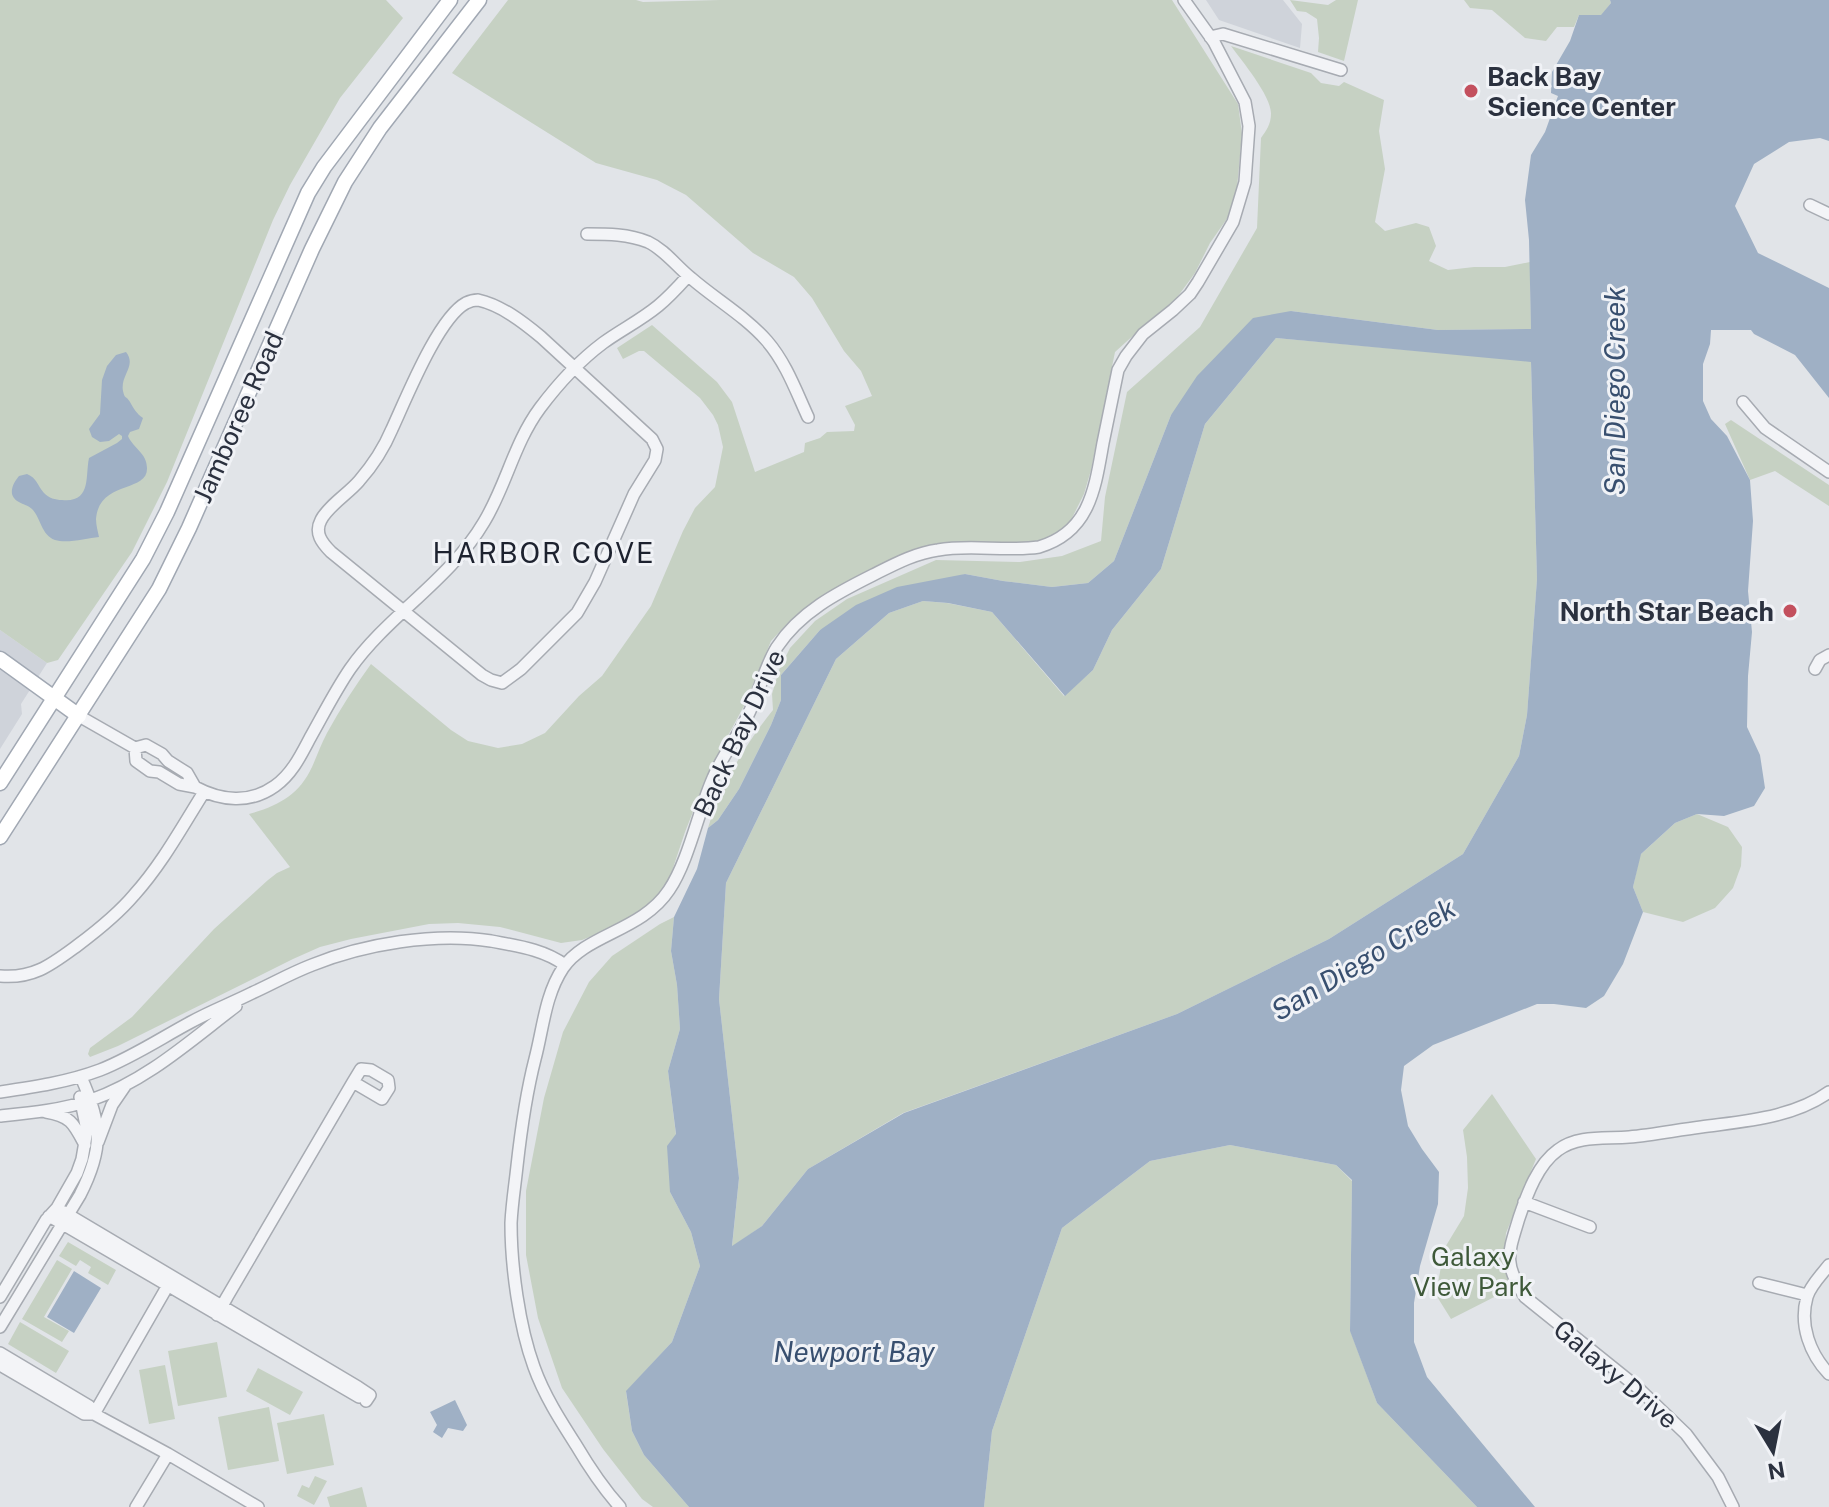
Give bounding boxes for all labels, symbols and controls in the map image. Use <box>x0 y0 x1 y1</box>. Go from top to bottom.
place label: Back Bay Science Center <box>1487 61 1676 122</box>
marker: Back Bay Science Center <box>1462 82 1480 100</box>
water label: San Diego Creek <box>1598 287 1631 495</box>
street label: Jamboree Road <box>186 326 290 508</box>
district label: HARBOR COVE <box>433 536 655 569</box>
place label: North Star Beach <box>1560 596 1774 627</box>
marker: North Star Beach <box>1781 602 1799 620</box>
street label: Back Bay Drive <box>687 645 791 821</box>
water label: San Diego Creek <box>1265 891 1461 1027</box>
park label: Galaxy View Park <box>1413 1241 1533 1302</box>
street label: Galaxy Drive <box>1548 1313 1684 1435</box>
water label: Newport Bay <box>773 1335 936 1368</box>
north arrow <box>1733 1411 1813 1491</box>
text: N <box>1766 1456 1787 1485</box>

